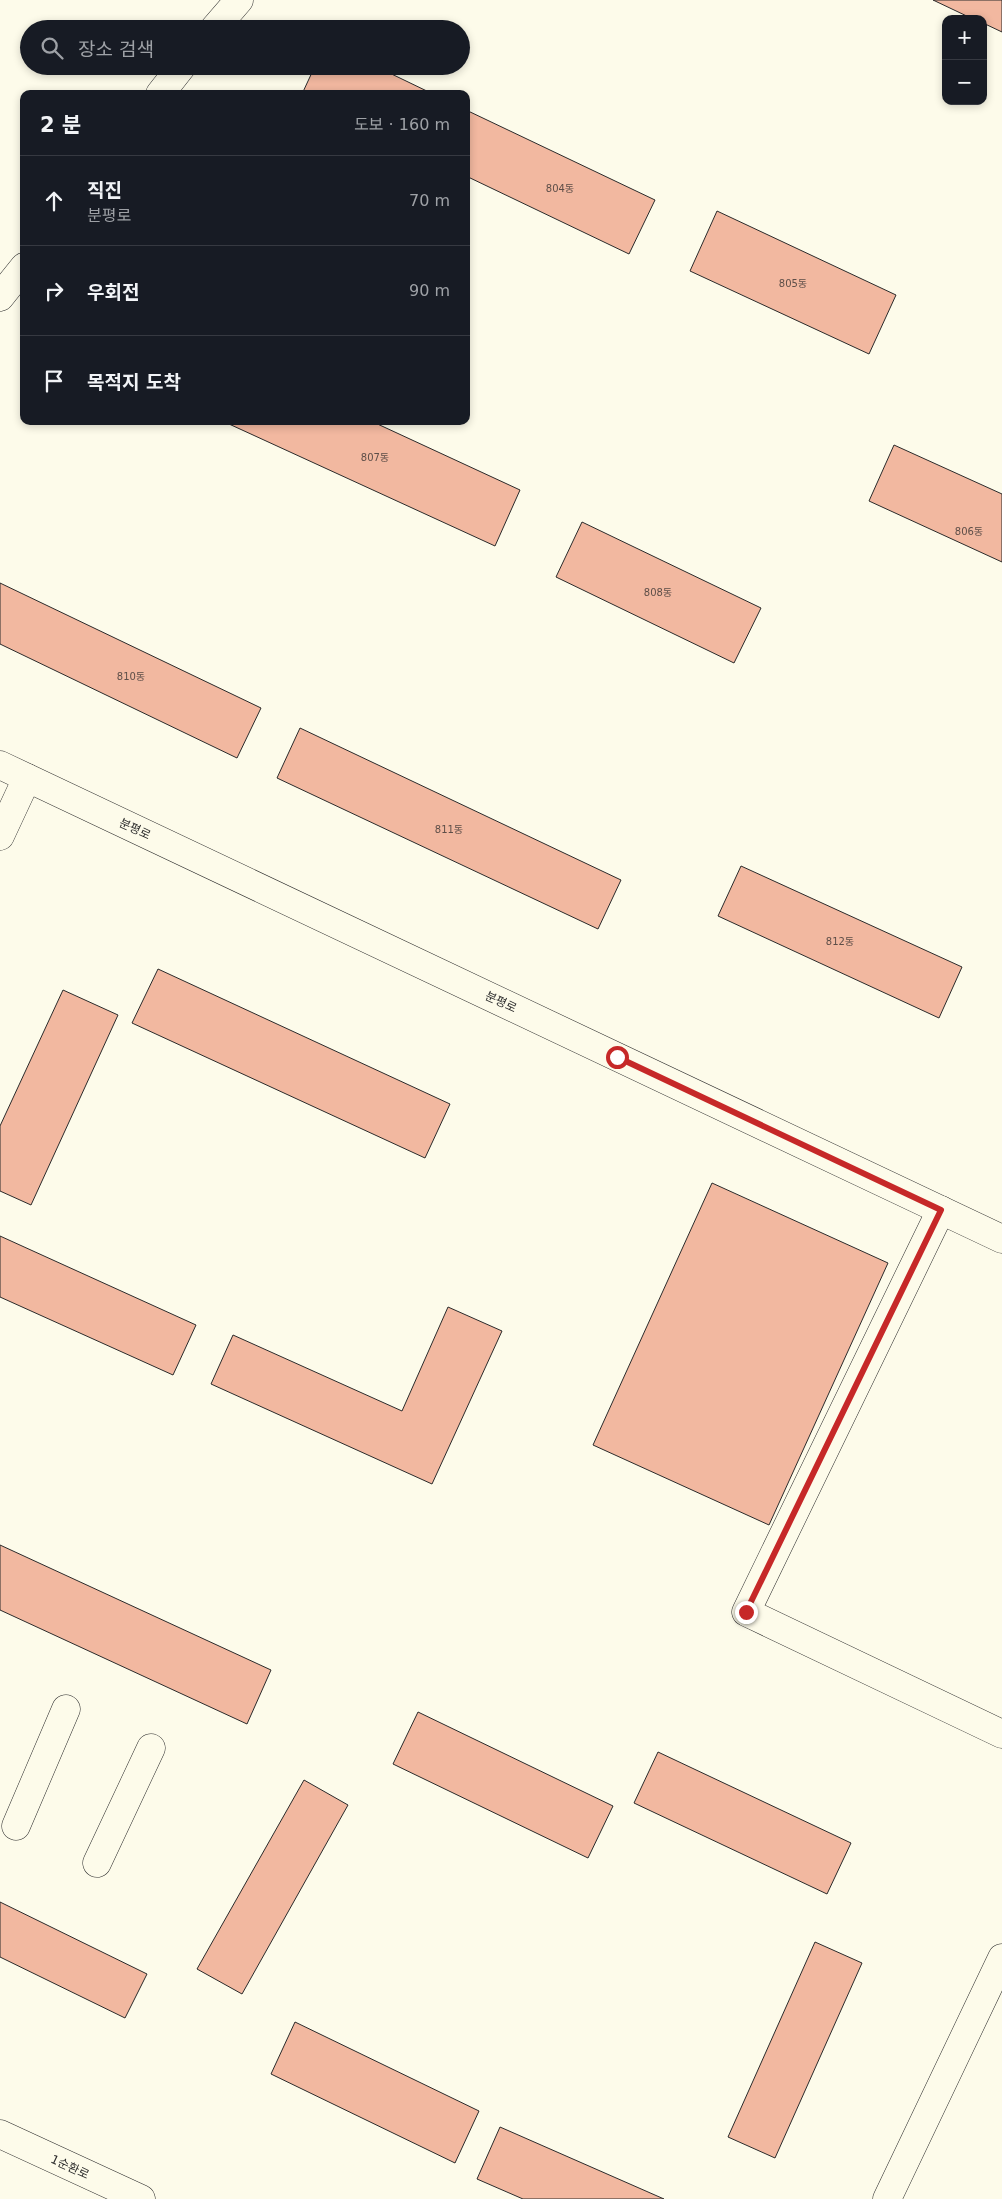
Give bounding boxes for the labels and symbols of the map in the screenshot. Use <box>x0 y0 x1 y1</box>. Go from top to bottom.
house number: 804동 <box>546 183 574 194</box>
house number: 805동 <box>779 278 807 289</box>
house number: 807동 <box>361 452 389 463</box>
house number: 806동 <box>955 526 983 537</box>
house number: 808동 <box>644 587 672 598</box>
house number: 810동 <box>117 671 145 682</box>
street label: 분평로 <box>117 816 153 842</box>
house number: 811동 <box>435 824 463 835</box>
house number: 812동 <box>826 936 854 947</box>
street label: 분평로 <box>483 989 519 1015</box>
route start <box>606 1046 629 1069</box>
route end <box>735 1601 758 1624</box>
street label: 1순환로 <box>49 2152 91 2182</box>

